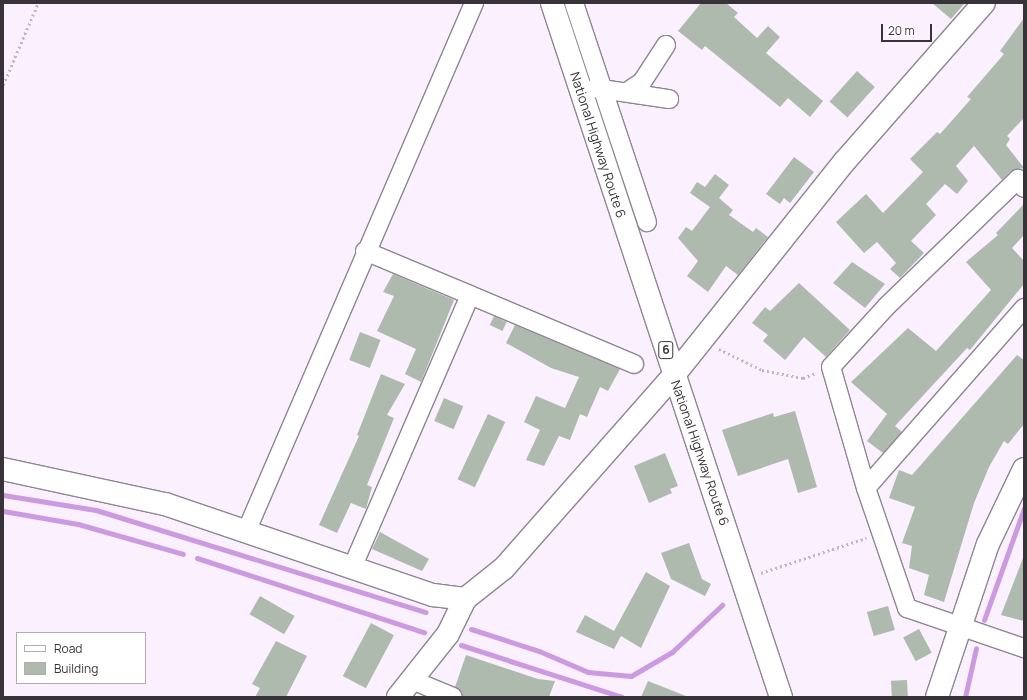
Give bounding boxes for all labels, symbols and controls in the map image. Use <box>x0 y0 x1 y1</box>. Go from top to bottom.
scale bar <box>883 16 934 42</box>
text: 20 m <box>888 22 915 39</box>
street label: National Highway Route 6 <box>567 70 629 220</box>
road number: 6 <box>658 340 674 360</box>
street label: National Highway Route 6 <box>668 378 732 528</box>
legend <box>16 632 146 684</box>
text: Road <box>54 640 82 657</box>
text: Building <box>54 660 98 677</box>

